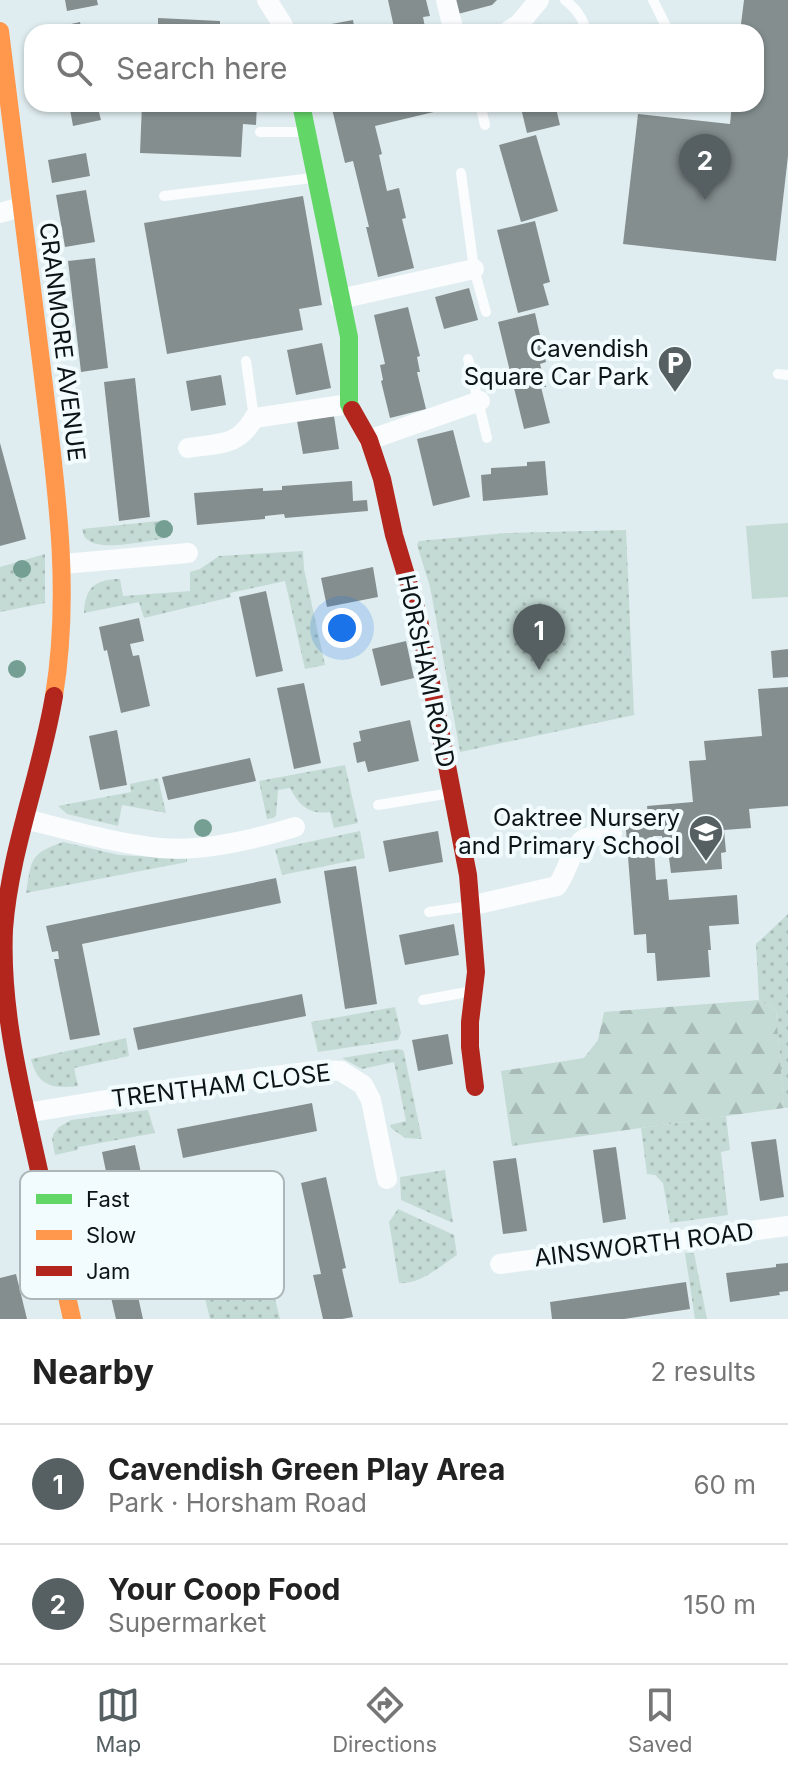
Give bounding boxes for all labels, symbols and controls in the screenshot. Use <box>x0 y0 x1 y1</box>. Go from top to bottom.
search box <box>24 24 764 112</box>
icon: search <box>52 46 96 90</box>
text: Search here <box>116 50 288 86</box>
pin: 2 <box>679 134 731 200</box>
street label: CRANMORE AVENUE <box>33 221 92 463</box>
place label: Cavendish Square Car Park <box>464 334 649 391</box>
parking icon: Cavendish Square Car Park <box>656 344 694 394</box>
street label: HORSHAM ROAD <box>392 572 461 770</box>
pin: 1 <box>513 604 565 670</box>
your location <box>322 608 362 648</box>
place label: Oaktree Nursery and Primary School <box>458 803 680 860</box>
school or university icon: Oaktree Nursery and Primary School <box>687 813 725 863</box>
street label: TRENTHAM CLOSE <box>110 1058 332 1113</box>
legend <box>20 1171 284 1299</box>
text: Fast <box>86 1186 130 1212</box>
street label: AINSWORTH ROAD <box>533 1217 755 1272</box>
text: Slow <box>86 1222 136 1248</box>
text: Jam <box>86 1258 130 1284</box>
text: Nearby <box>32 1351 154 1392</box>
text: 2 results <box>651 1356 756 1387</box>
text: Cavendish Green Play Area <box>108 1451 505 1487</box>
text: 1 <box>52 1469 64 1500</box>
text: 60 m <box>693 1469 756 1500</box>
text: Park · Horsham Road <box>108 1487 367 1518</box>
text: Your Coop Food <box>108 1571 341 1607</box>
text: 2 <box>50 1589 66 1620</box>
text: 150 m <box>683 1589 756 1620</box>
text: Supermarket <box>108 1607 266 1638</box>
tab: Map <box>96 1683 141 1757</box>
tab: Directions <box>332 1683 437 1757</box>
tab: Saved <box>628 1683 692 1757</box>

